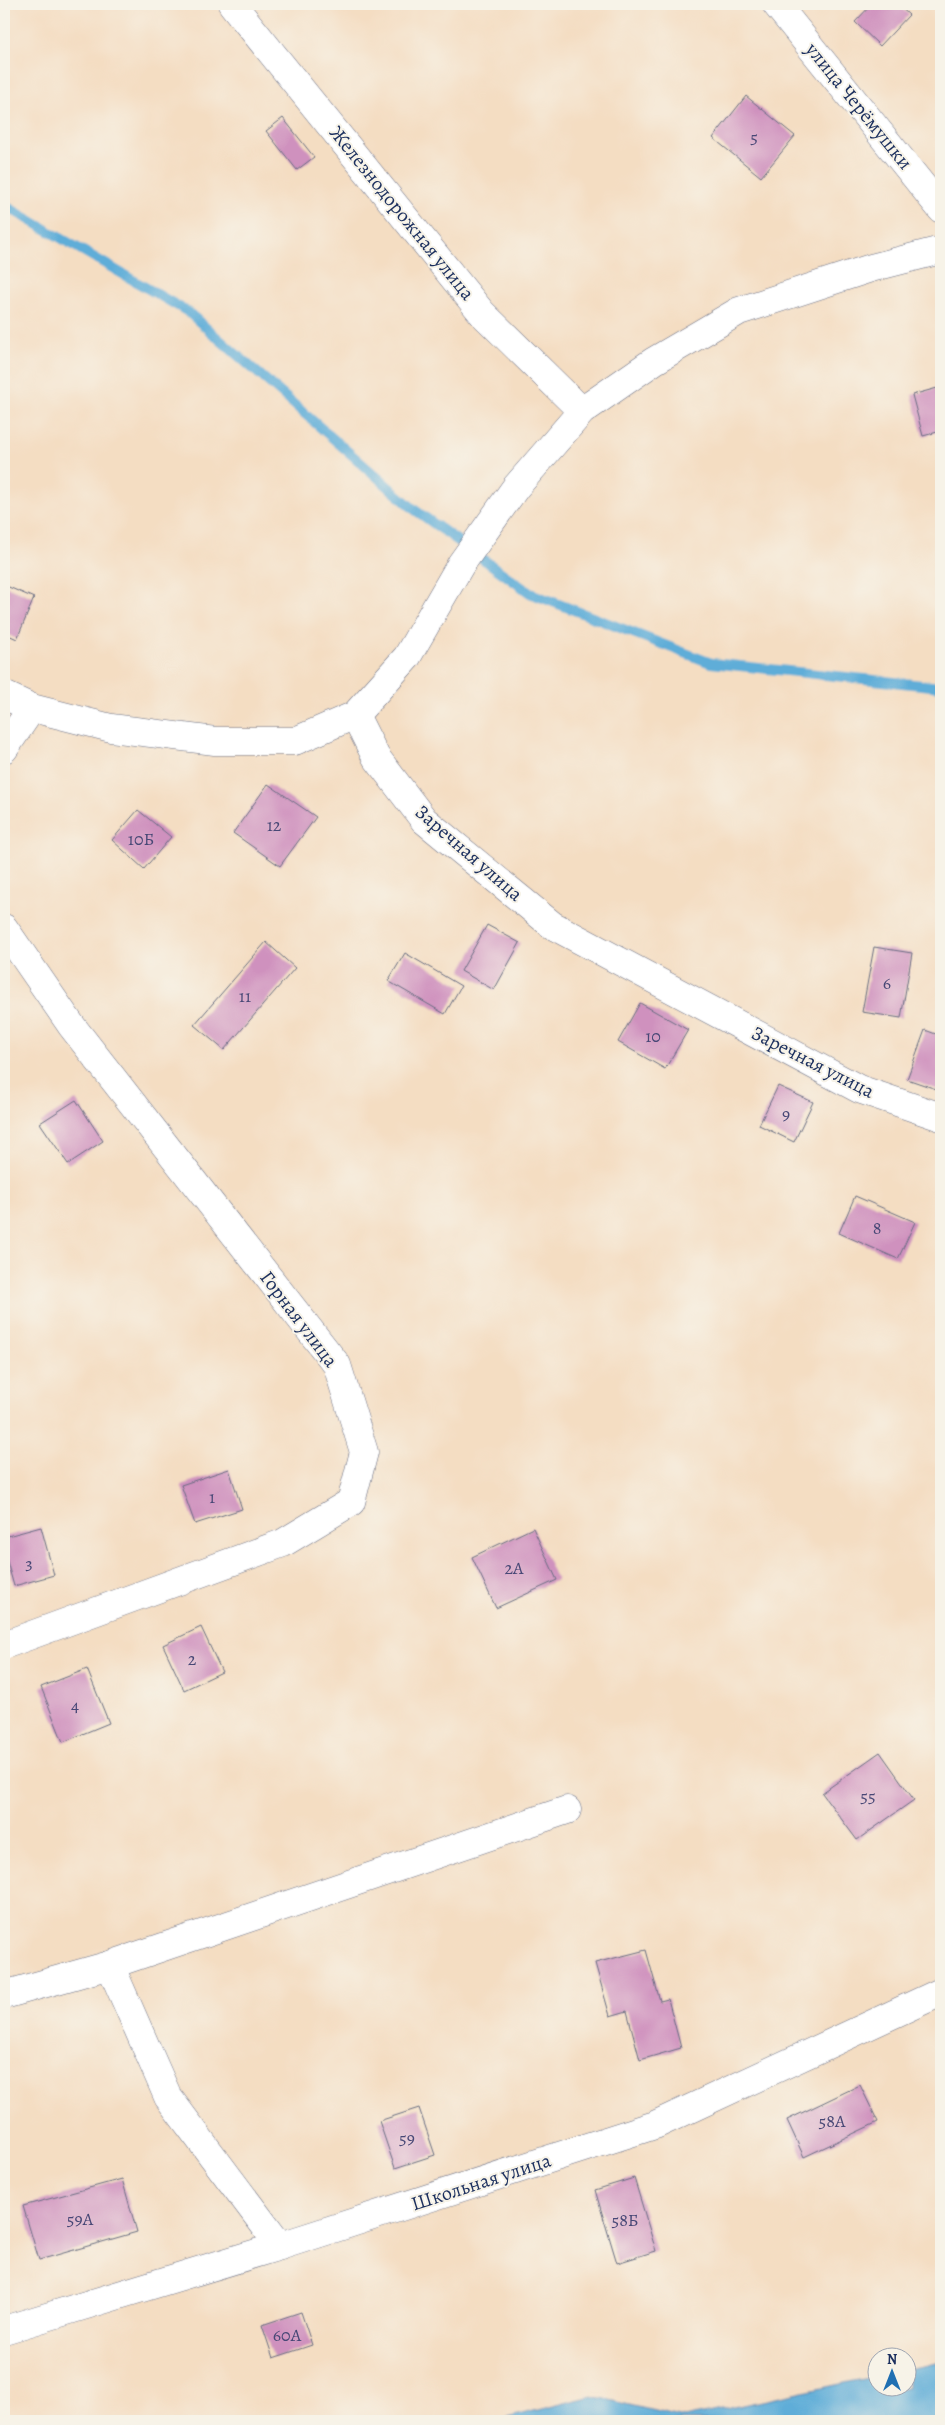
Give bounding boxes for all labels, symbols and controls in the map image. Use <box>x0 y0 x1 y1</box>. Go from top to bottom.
street label: улица Черёмушки <box>799 36 919 175</box>
street label: Железнодорожная улица <box>323 120 481 306</box>
house number: 5 <box>750 125 758 149</box>
street label: Заречная улица <box>409 799 529 908</box>
house number: 12 <box>267 813 282 837</box>
house number: 10Б <box>128 827 154 851</box>
house number: 6 <box>883 971 891 995</box>
house number: 11 <box>239 984 251 1008</box>
street label: Заречная улица <box>747 1019 880 1105</box>
house number: 10 <box>645 1024 661 1048</box>
house number: 9 <box>782 1102 790 1126</box>
house number: 8 <box>873 1216 881 1240</box>
street label: Горная улица <box>254 1265 345 1374</box>
house number: 1 <box>209 1485 215 1509</box>
house number: 3 <box>25 1551 33 1575</box>
house number: 2А <box>504 1556 524 1580</box>
house number: 2 <box>188 1647 197 1671</box>
house number: 4 <box>71 1693 79 1717</box>
house number: 55 <box>860 1784 876 1808</box>
house number: 58А <box>819 2109 846 2133</box>
house number: 59 <box>399 2126 415 2150</box>
street label: Школьная улица <box>408 2146 555 2217</box>
house number: 59А <box>67 2207 94 2231</box>
house number: 58Б <box>611 2208 639 2232</box>
house number: 60А <box>273 2323 302 2347</box>
north arrow <box>868 2348 918 2398</box>
text: N <box>887 2350 897 2369</box>

